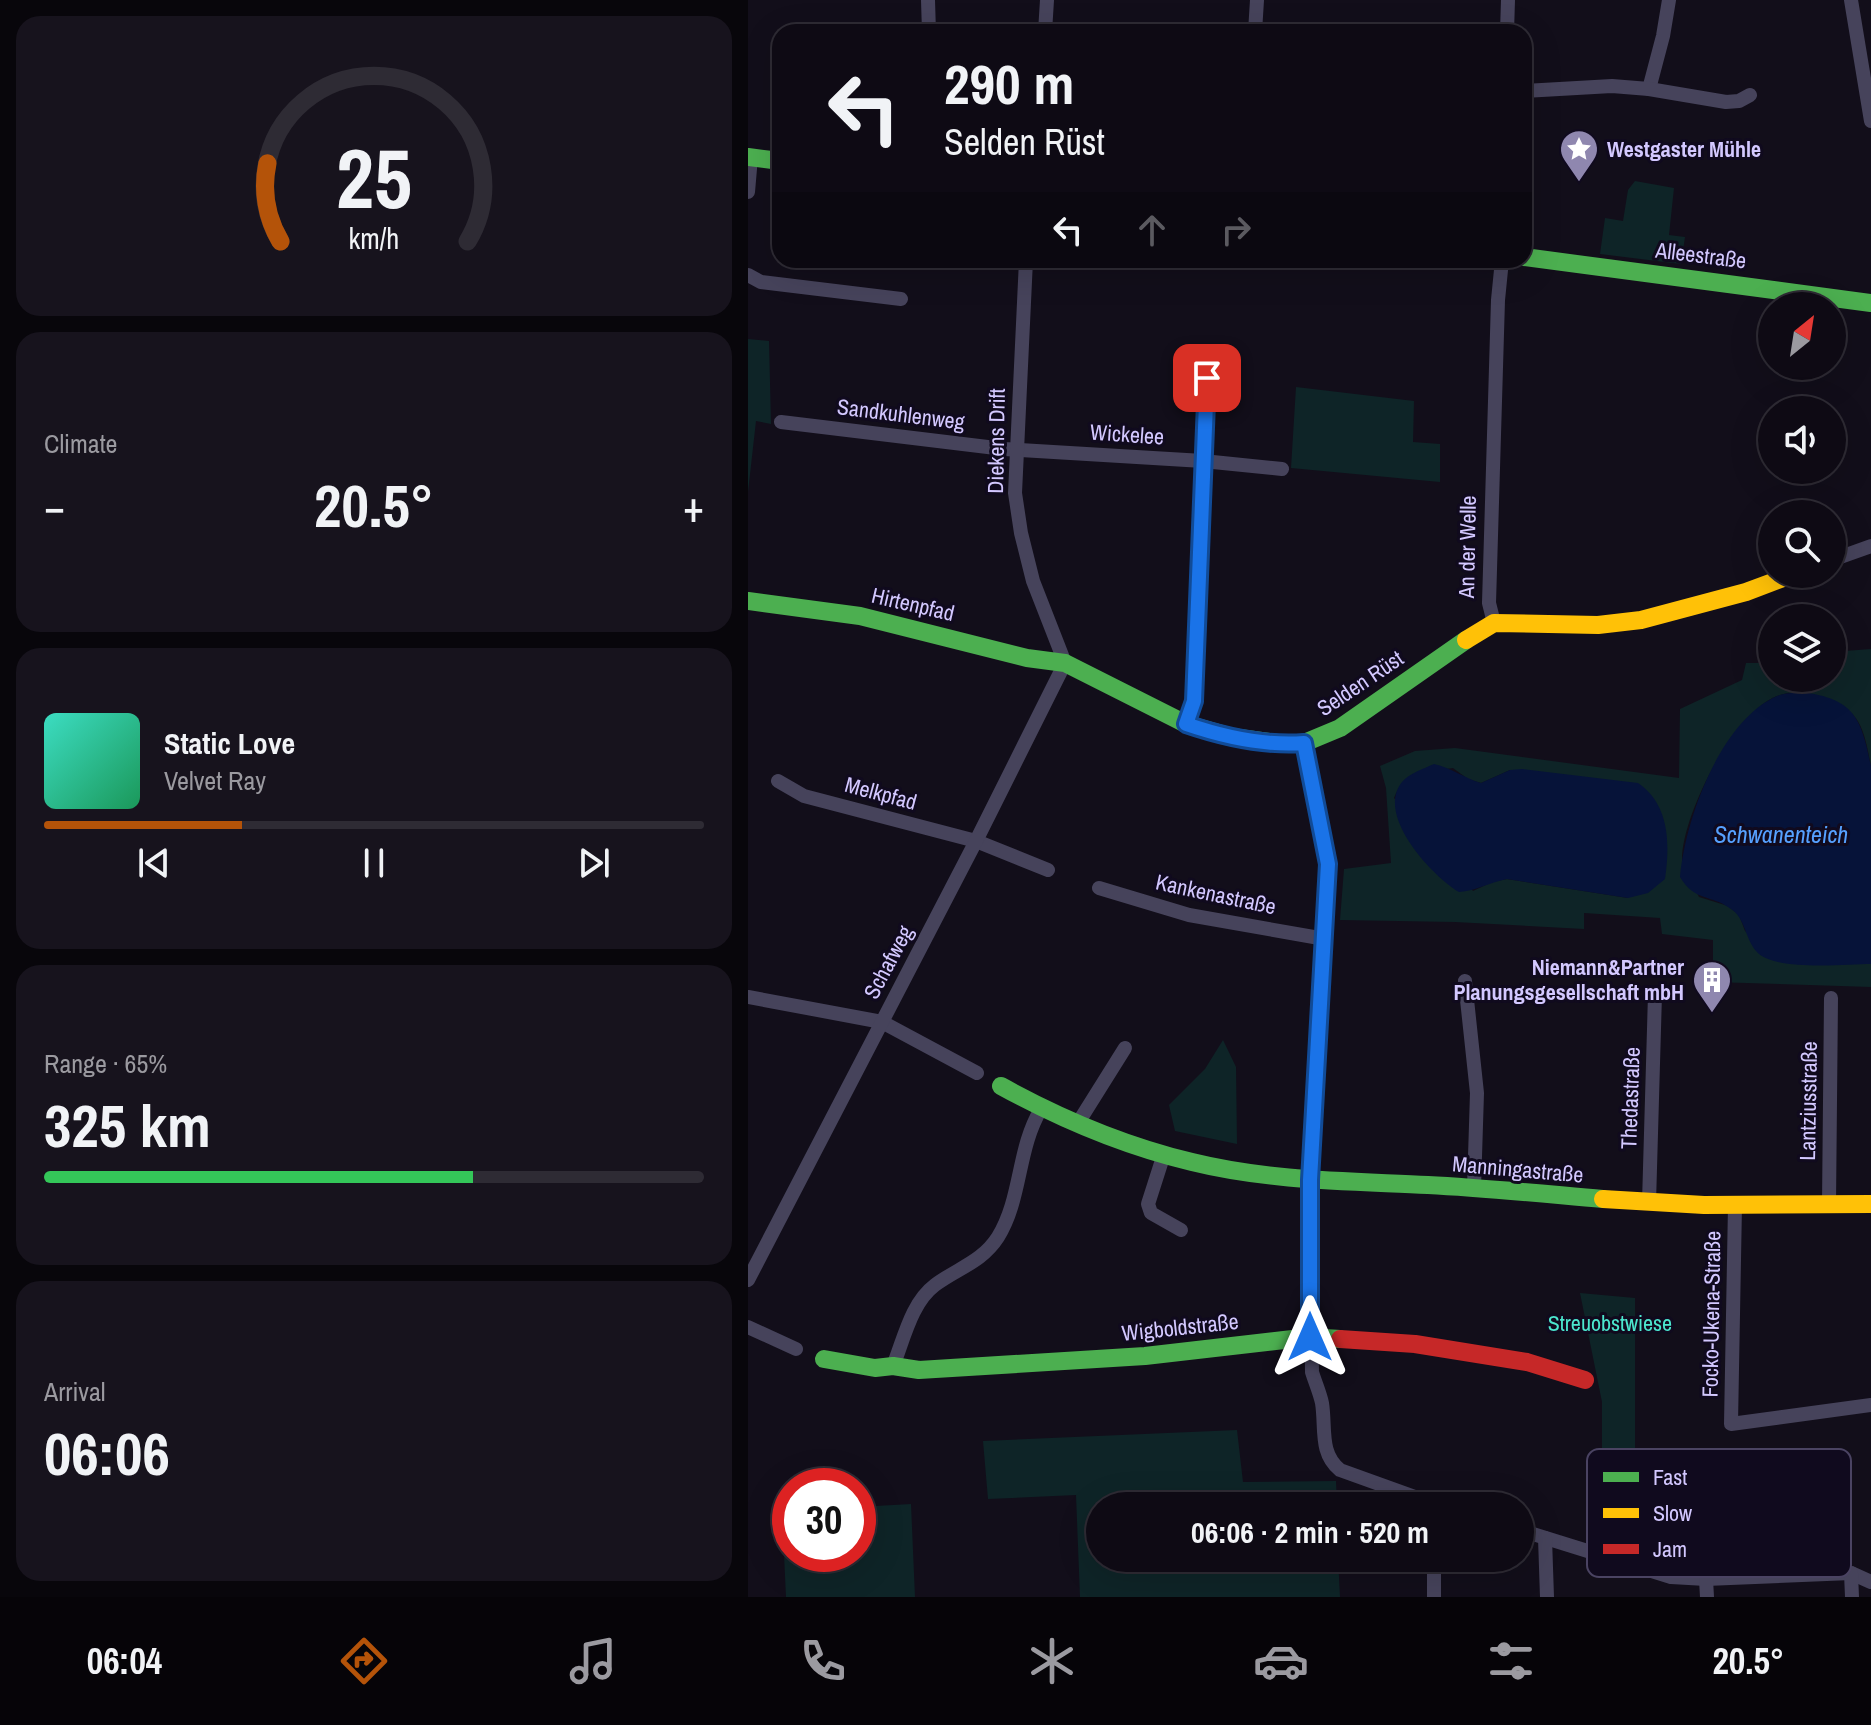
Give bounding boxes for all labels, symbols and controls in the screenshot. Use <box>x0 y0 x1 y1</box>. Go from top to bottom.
text: 290 m <box>944 46 1074 121</box>
icon: left <box>812 56 916 160</box>
text: Selden Rüst <box>944 118 1105 166</box>
text: 25 <box>336 122 412 234</box>
place icon: Westgaster Mühle <box>1558 128 1600 183</box>
place label: Westgaster Mühle <box>1607 134 1761 164</box>
icon: left <box>1046 208 1090 252</box>
icon: ahead <box>1130 208 1174 252</box>
icon: right <box>1214 208 1258 252</box>
text: km/h <box>349 219 399 258</box>
street label: Alleestraße <box>1653 234 1748 275</box>
north arrow <box>1758 292 1846 380</box>
map controls <box>1758 292 1846 692</box>
pin <box>1173 344 1241 412</box>
icon: arrive <box>1185 356 1229 400</box>
street label: Diekens Drift <box>980 388 1012 494</box>
street label: Sandkuhlenweg <box>835 391 967 437</box>
button: sound <box>1758 396 1846 484</box>
street label: Wickelee <box>1089 416 1165 452</box>
text: Climate <box>44 426 117 461</box>
text: 20.5° <box>314 465 434 546</box>
text: − <box>44 476 65 536</box>
text: + <box>683 476 704 536</box>
street label: An der Welle <box>1451 495 1483 600</box>
button: search <box>1758 500 1846 588</box>
street label: Hirtenpfad <box>869 580 957 628</box>
button: layers <box>1758 604 1846 692</box>
street label: Selden Rüst <box>1311 643 1409 723</box>
text: Static Love <box>164 723 295 763</box>
text: Velvet Ray <box>164 763 266 798</box>
street label: Melkpfad <box>842 769 920 817</box>
water label: Schwanenteich <box>1714 818 1848 850</box>
icon: previous <box>132 841 176 885</box>
icon: pause <box>352 841 396 885</box>
icon: next <box>572 841 616 885</box>
street label: Kankenastraße <box>1153 867 1279 921</box>
street label: Schafweg <box>856 920 920 1004</box>
place label: Niemann&Partner Planungsgesellschaft mbH <box>1453 952 1684 1007</box>
building icon: Niemann&Partner Planungsgesellschaft mbH <box>1691 959 1733 1014</box>
street label: Lantziusstraße <box>1792 1041 1824 1161</box>
text: Range · 65% <box>44 1046 167 1081</box>
street label: Thedastraße <box>1613 1046 1647 1150</box>
text: 325 km <box>44 1085 211 1166</box>
street label: Manningastraße <box>1451 1148 1585 1190</box>
street label: Focko-Ukena-Straße <box>1695 1230 1727 1398</box>
position arrow <box>1268 1295 1352 1379</box>
street label: Wigboldstraße <box>1120 1306 1240 1348</box>
park label: Streuobstwiese <box>1548 1308 1672 1338</box>
text: Arrival <box>44 1374 106 1409</box>
text: 06:06 <box>44 1413 170 1494</box>
legend <box>1587 1449 1851 1577</box>
text: Fast <box>1653 1462 1687 1492</box>
speed limit sign: 30 <box>772 1468 876 1572</box>
text: Slow <box>1653 1498 1692 1528</box>
text: 06:06 · 2 min · 520 m <box>1191 1512 1429 1552</box>
text: Jam <box>1653 1534 1687 1564</box>
icon: directions <box>336 1633 392 1689</box>
icon: music <box>565 1633 621 1689</box>
icon: phone <box>795 1633 851 1689</box>
icon: climate <box>1024 1633 1080 1689</box>
icon: car <box>1253 1633 1309 1689</box>
icon: filters <box>1483 1633 1539 1689</box>
text: 06:04 <box>87 1637 162 1685</box>
text: 20.5° <box>1712 1637 1784 1685</box>

